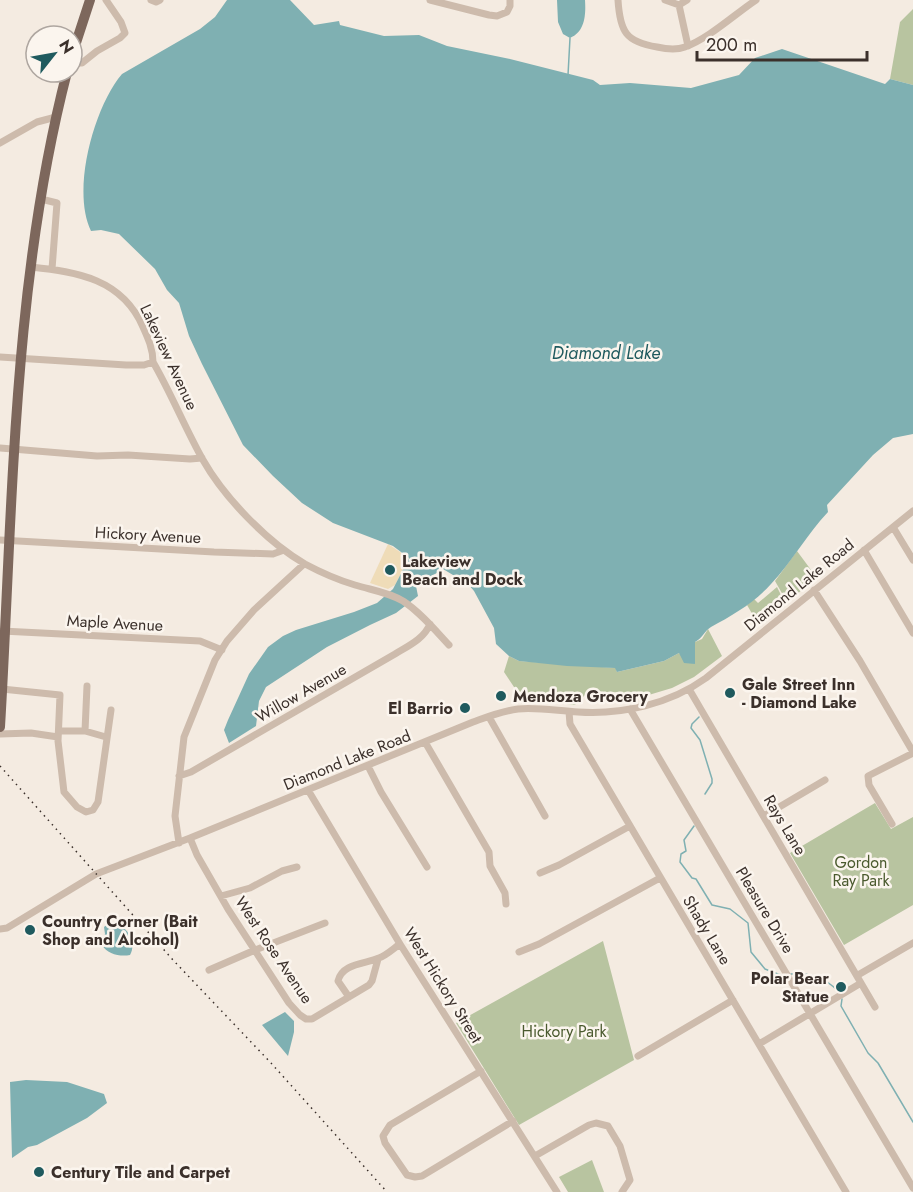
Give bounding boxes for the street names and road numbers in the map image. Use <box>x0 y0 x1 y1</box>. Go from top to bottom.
street label: Lakeview Avenue <box>134 300 204 414</box>
street label: Hickory Avenue <box>94 521 202 549</box>
street label: Diamond Lake Road <box>739 533 859 637</box>
street label: Maple Avenue <box>66 609 164 637</box>
street label: Willow Avenue <box>251 658 351 728</box>
street label: Diamond Lake Road <box>280 724 414 796</box>
street label: Rays Lane <box>758 791 812 859</box>
street label: Pleasure Drive <box>730 862 800 958</box>
street label: Shady Lane <box>677 891 737 969</box>
street label: West Rose Avenue <box>230 892 318 1008</box>
street label: West Hickory Street <box>398 923 488 1047</box>

